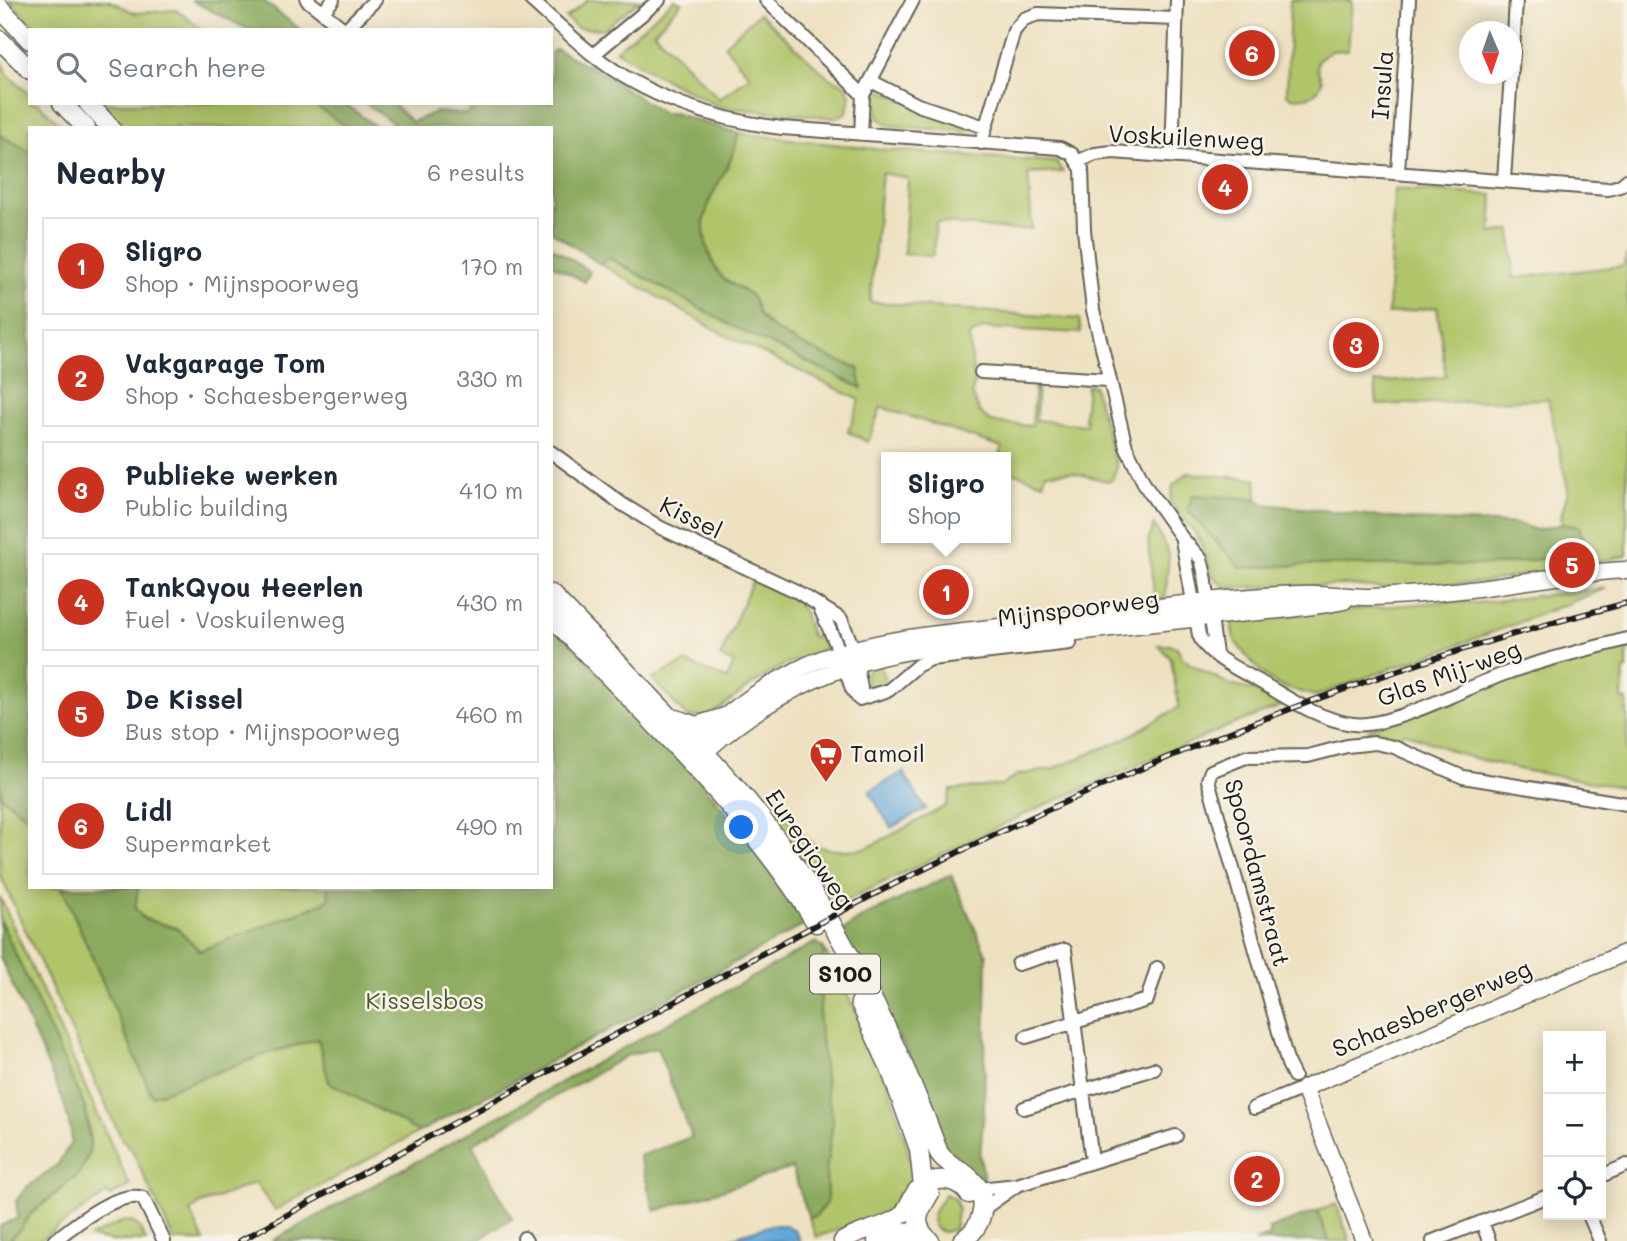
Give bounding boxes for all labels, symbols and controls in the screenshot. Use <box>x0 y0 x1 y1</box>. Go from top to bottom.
north arrow <box>1459 21 1522 84</box>
pin: 6 <box>1229 27 1275 79</box>
search box <box>28 28 553 105</box>
icon: search <box>52 48 90 86</box>
street label: Insula <box>1364 49 1399 121</box>
text: Search here <box>108 50 266 84</box>
street label: Voskuilenweg <box>1107 117 1265 156</box>
text: Nearby <box>56 152 166 192</box>
text: 6 results <box>427 157 525 187</box>
pin: 4 <box>1202 161 1248 213</box>
text: Sligro <box>125 234 202 268</box>
text: 1 <box>76 251 86 281</box>
text: 170 m <box>460 251 523 281</box>
text: Shop · Mijnspoorweg <box>125 268 359 298</box>
pin: 3 <box>1333 319 1379 371</box>
text: Vakgarage Tom <box>125 346 325 380</box>
text: 2 <box>75 363 87 393</box>
text: 330 m <box>456 363 523 393</box>
text: Shop · Schaesbergerweg <box>125 380 408 410</box>
popup <box>881 452 1011 543</box>
text: Publieke werken <box>125 458 338 492</box>
text: Sligro <box>908 466 984 500</box>
text: 3 <box>74 475 88 505</box>
text: 410 m <box>459 475 523 505</box>
street label: Kissel <box>655 488 728 545</box>
text: Public building <box>125 492 288 522</box>
text: Shop <box>908 500 961 530</box>
pin: 5 <box>1549 539 1595 591</box>
pin: 1 <box>923 566 969 618</box>
text: TankQyou Heerlen <box>125 570 363 604</box>
street label: Mijnspoorweg <box>995 582 1160 633</box>
text: 4 <box>74 587 88 617</box>
text: 430 m <box>456 587 523 617</box>
text: Fuel · Voskuilenweg <box>125 604 345 634</box>
street label: Glas Mij-weg <box>1373 632 1524 713</box>
text: De Kissel <box>125 682 243 716</box>
text: 5 <box>74 699 88 729</box>
text: 460 m <box>456 699 523 729</box>
text: Bus stop · Mijnspoorweg <box>125 716 400 746</box>
supermarket icon: Tamoil <box>807 735 845 784</box>
place label: Tamoil <box>850 737 925 768</box>
street label: Spoordamstraat <box>1219 775 1298 970</box>
street label: Euregioweg <box>759 783 861 913</box>
text: Lidl <box>125 794 172 828</box>
your location <box>724 810 758 844</box>
text: 6 <box>74 811 88 841</box>
text: 490 m <box>456 811 523 841</box>
text: Supermarket <box>125 828 271 858</box>
street label: Schaesbergerweg <box>1327 952 1536 1064</box>
road number: S100 <box>810 954 880 993</box>
park label: Kisselsbos <box>366 984 484 1015</box>
map controls <box>1543 1031 1606 1220</box>
button: + <box>1543 1031 1606 1094</box>
button: − <box>1543 1094 1606 1157</box>
pin: 2 <box>1234 1153 1280 1205</box>
button: locate <box>1543 1157 1606 1220</box>

